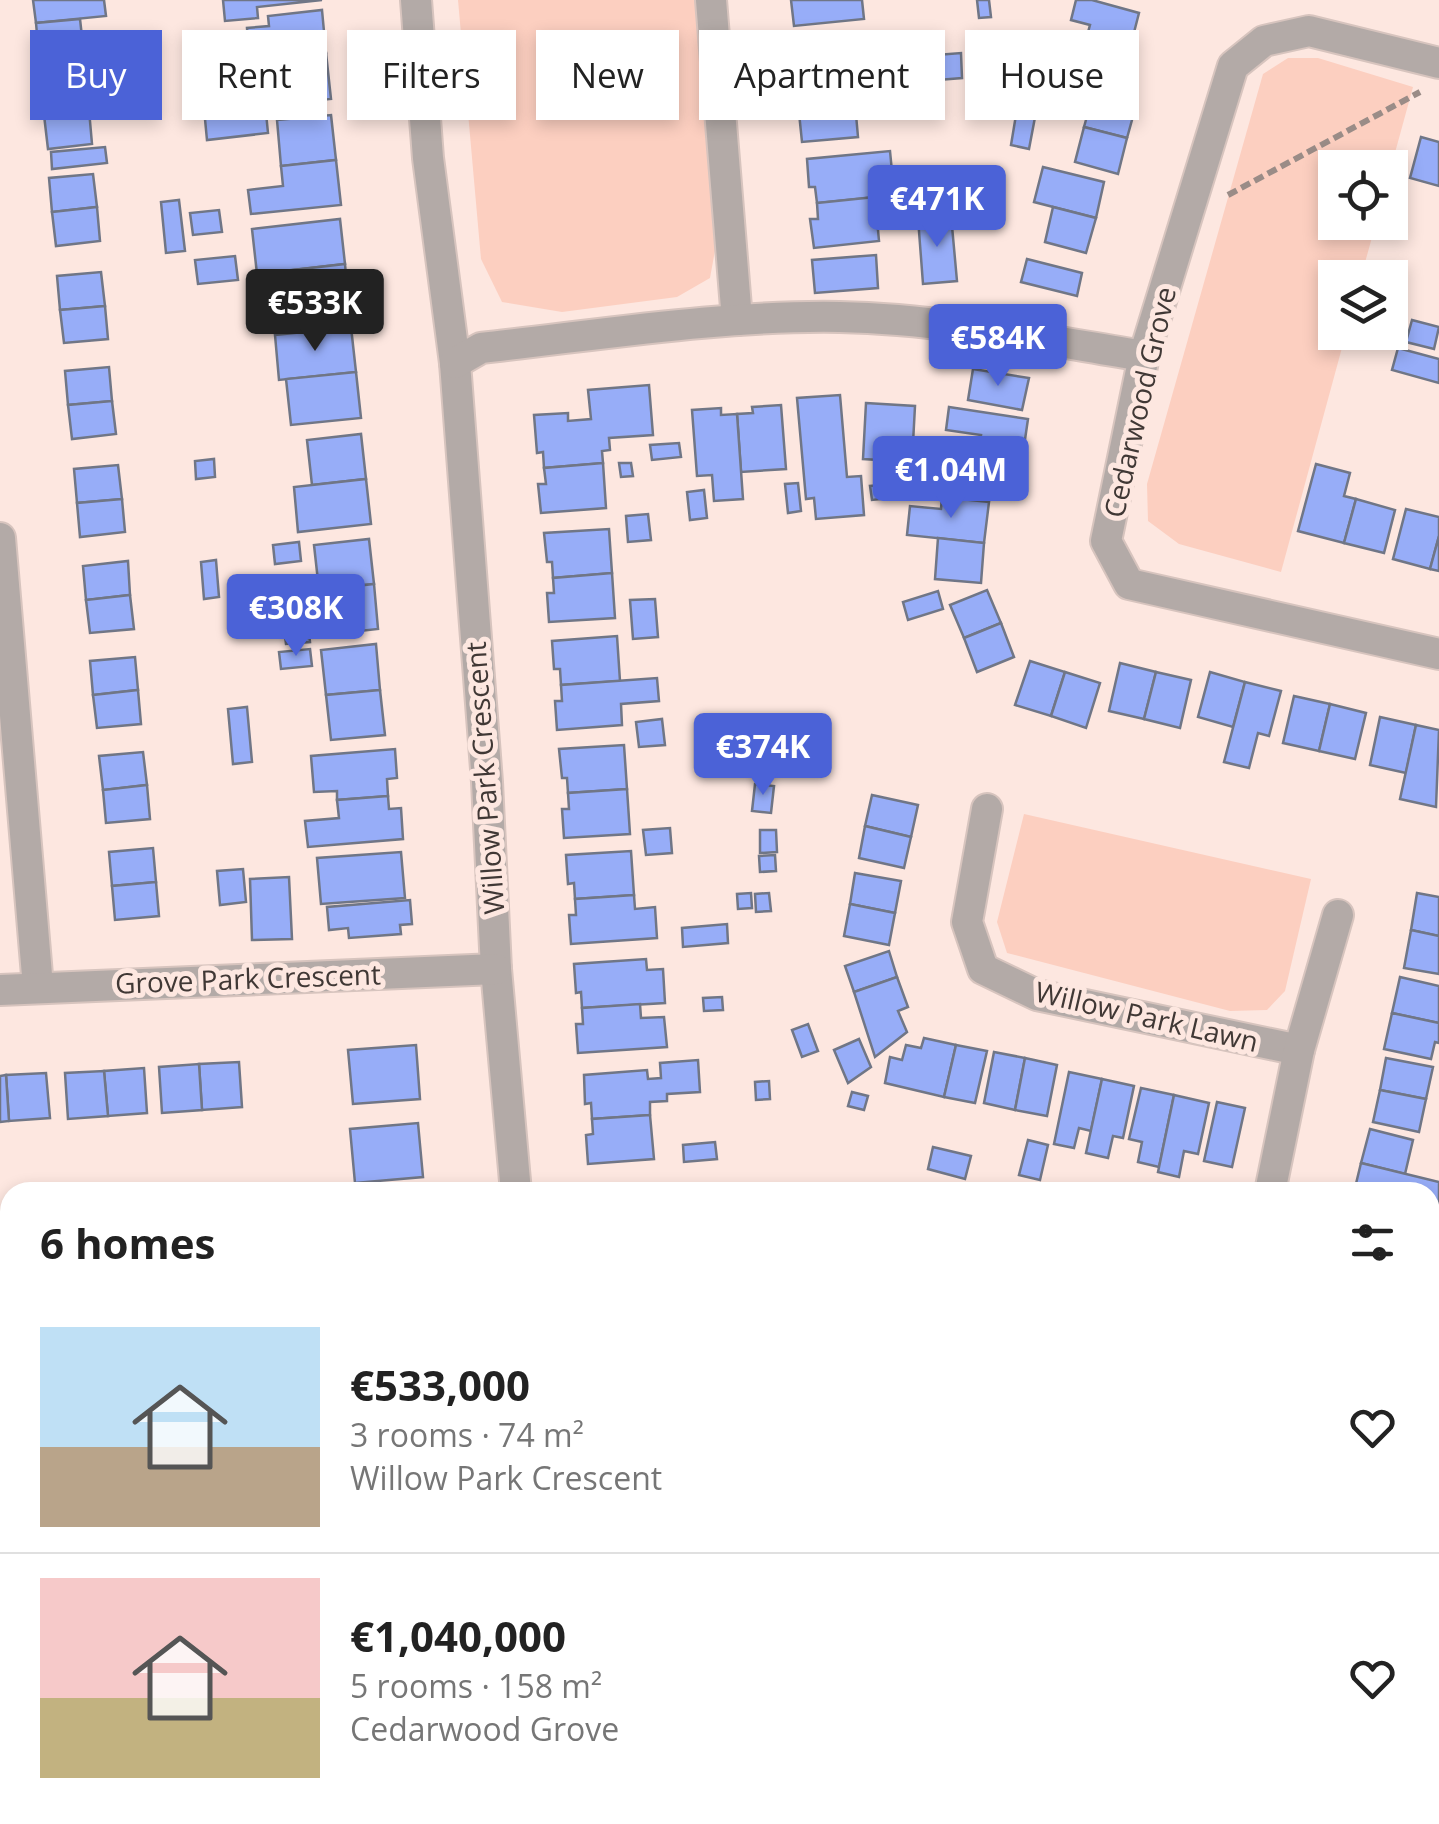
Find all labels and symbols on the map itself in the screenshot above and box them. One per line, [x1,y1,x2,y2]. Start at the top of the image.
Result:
pin: €471K [867,165,1007,250]
pin: €533K [245,269,385,354]
street label: Cedarwood Grove [1094,283,1184,521]
pin: €584K [928,304,1068,389]
pin: €1.04M [870,436,1032,521]
pin: €308K [226,574,366,659]
street label: Willow Park Crescent [456,640,512,916]
pin: €374K [693,713,833,798]
street label: Grove Park Crescent [114,954,382,1002]
street label: Willow Park Lawn [1032,972,1262,1060]

